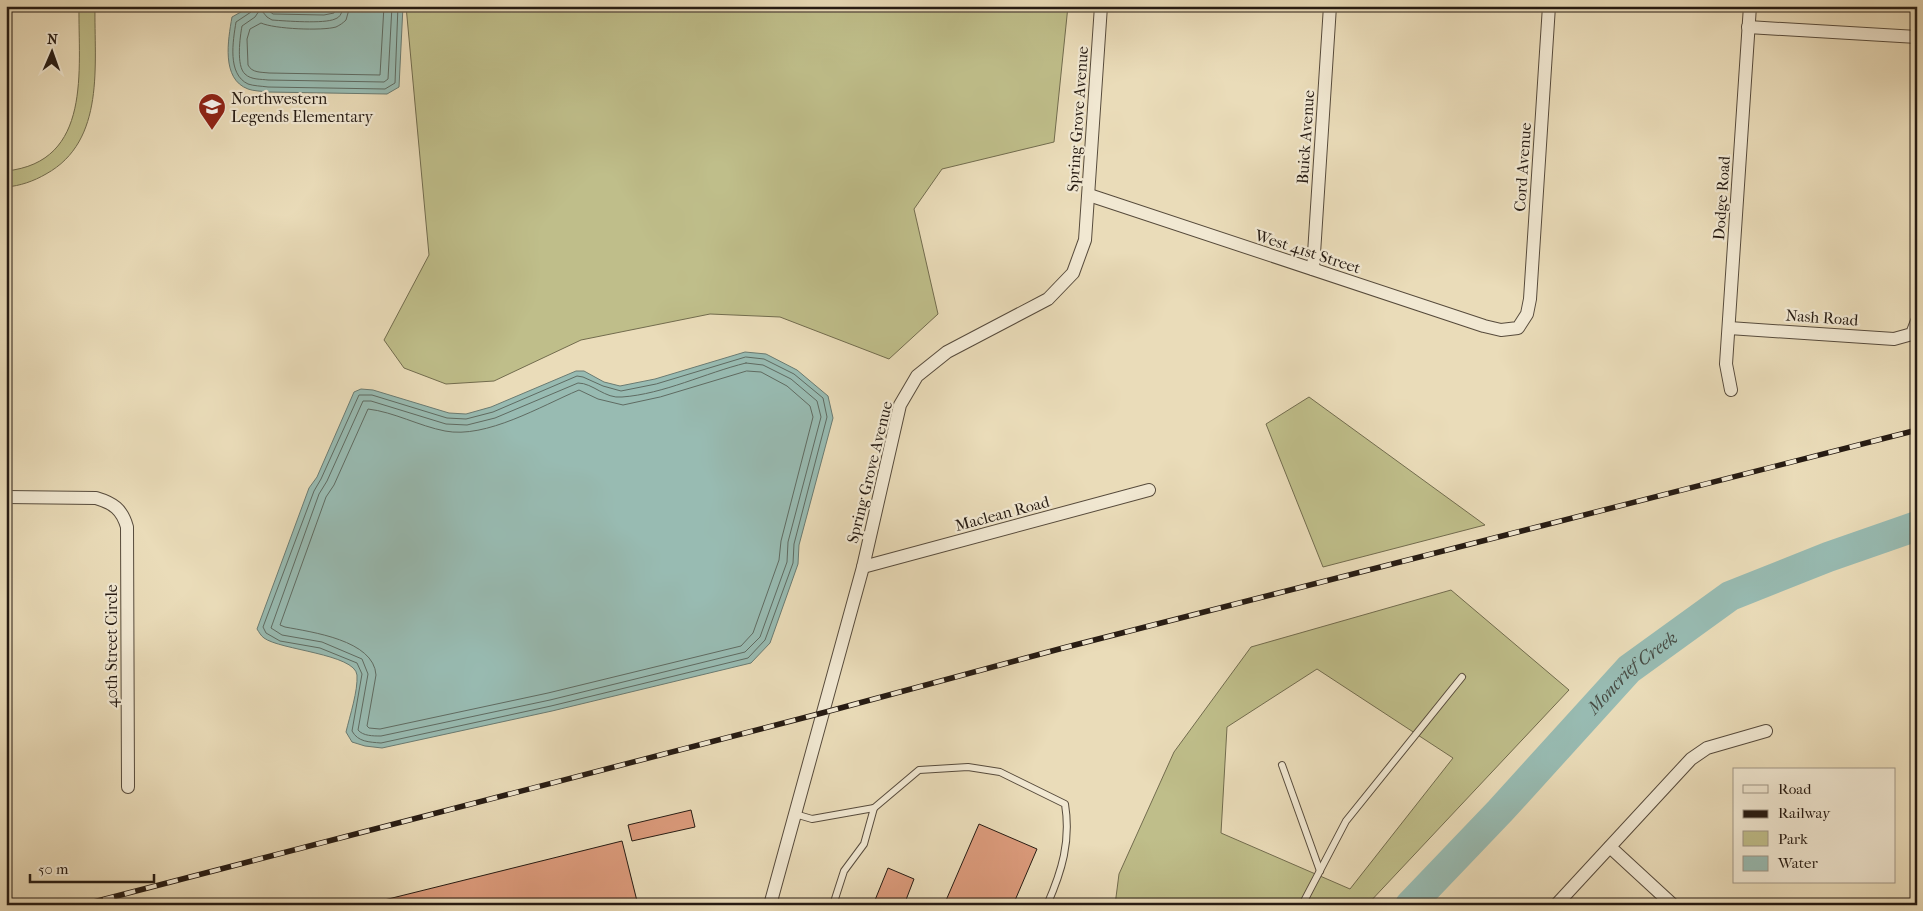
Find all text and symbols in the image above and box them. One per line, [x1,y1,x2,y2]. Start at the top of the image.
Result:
north arrow [28,28,78,78]
text: N [47,31,58,48]
street label: Spring Grove Avenue [1063,45,1092,193]
place label: Northwestern Legends Elementary [231,89,374,126]
street label: Buick Avenue [1293,89,1318,185]
school or university icon: Northwestern Legends Elementary [197,92,227,131]
street label: Cord Avenue [1510,122,1535,212]
street label: Dodge Road [1709,155,1734,241]
street label: West 41st Street [1252,225,1363,278]
street label: Nash Road [1785,305,1859,330]
street label: Spring Grove Avenue [843,399,896,545]
street label: Maclean Road [953,492,1052,535]
street label: 40th Street Circle [102,584,121,708]
water label: Moncrief Creek [1582,627,1682,720]
legend [1733,768,1896,884]
text: Road [1778,780,1812,798]
text: Railway [1778,804,1831,822]
text: Park [1778,830,1808,848]
scale bar [30,851,154,883]
text: Water [1777,854,1818,872]
text: 50 m [38,860,69,878]

